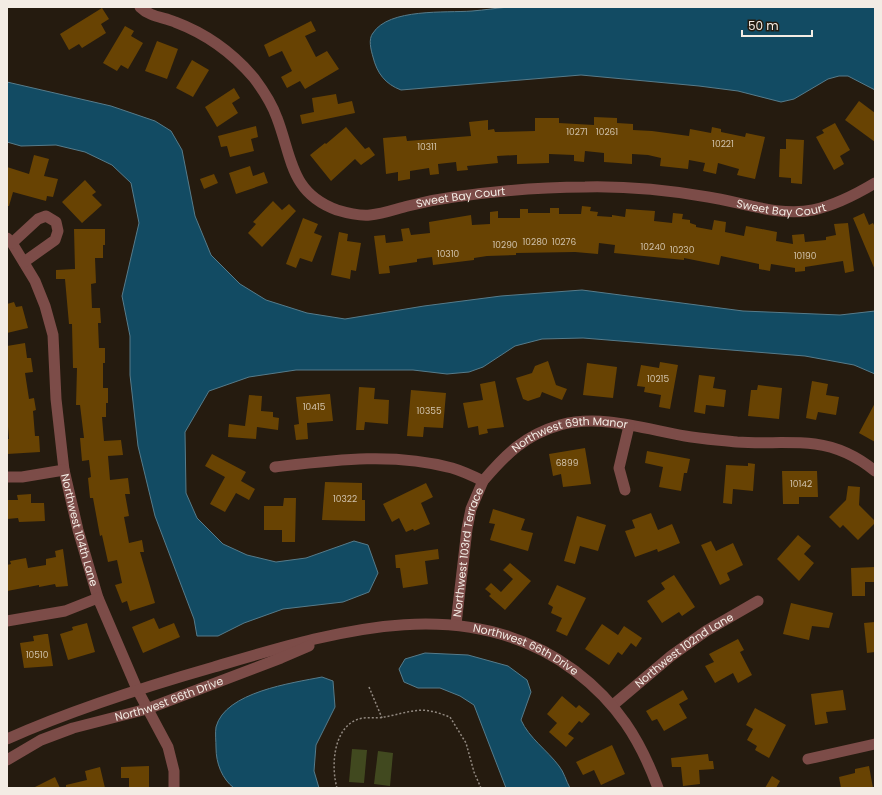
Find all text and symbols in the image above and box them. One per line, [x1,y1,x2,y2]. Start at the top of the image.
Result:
scale bar [742,12,812,38]
text: 50 m [748,17,779,34]
house number: 10271 [566,126,588,138]
house number: 10261 [596,126,618,138]
house number: 10221 [712,138,734,150]
house number: 10311 [417,141,437,153]
street label: Sweet Bay Court [414,183,506,212]
street label: Sweet Bay Court [735,195,828,220]
house number: 10280 [522,236,548,248]
house number: 10276 [552,236,576,248]
house number: 10290 [492,239,518,251]
house number: 10240 [640,241,666,253]
house number: 10230 [670,244,695,256]
house number: 10310 [437,248,460,260]
house number: 10190 [794,250,817,262]
house number: 10215 [647,373,669,385]
house number: 10415 [303,401,326,413]
house number: 10355 [416,405,442,417]
street label: Northwest 69th Manor [508,413,629,456]
house number: 6899 [556,457,579,469]
street label: Northwest 104th Lane [57,472,102,588]
house number: 10142 [790,478,812,490]
street label: Northwest 103rd Terrace [449,485,487,618]
house number: 10322 [333,493,357,505]
street label: Northwest 102nd Lane [631,609,737,691]
street label: Northwest 66th Drive [472,620,582,679]
house number: 10510 [26,649,49,661]
street label: Northwest 66th Drive [113,673,226,725]

